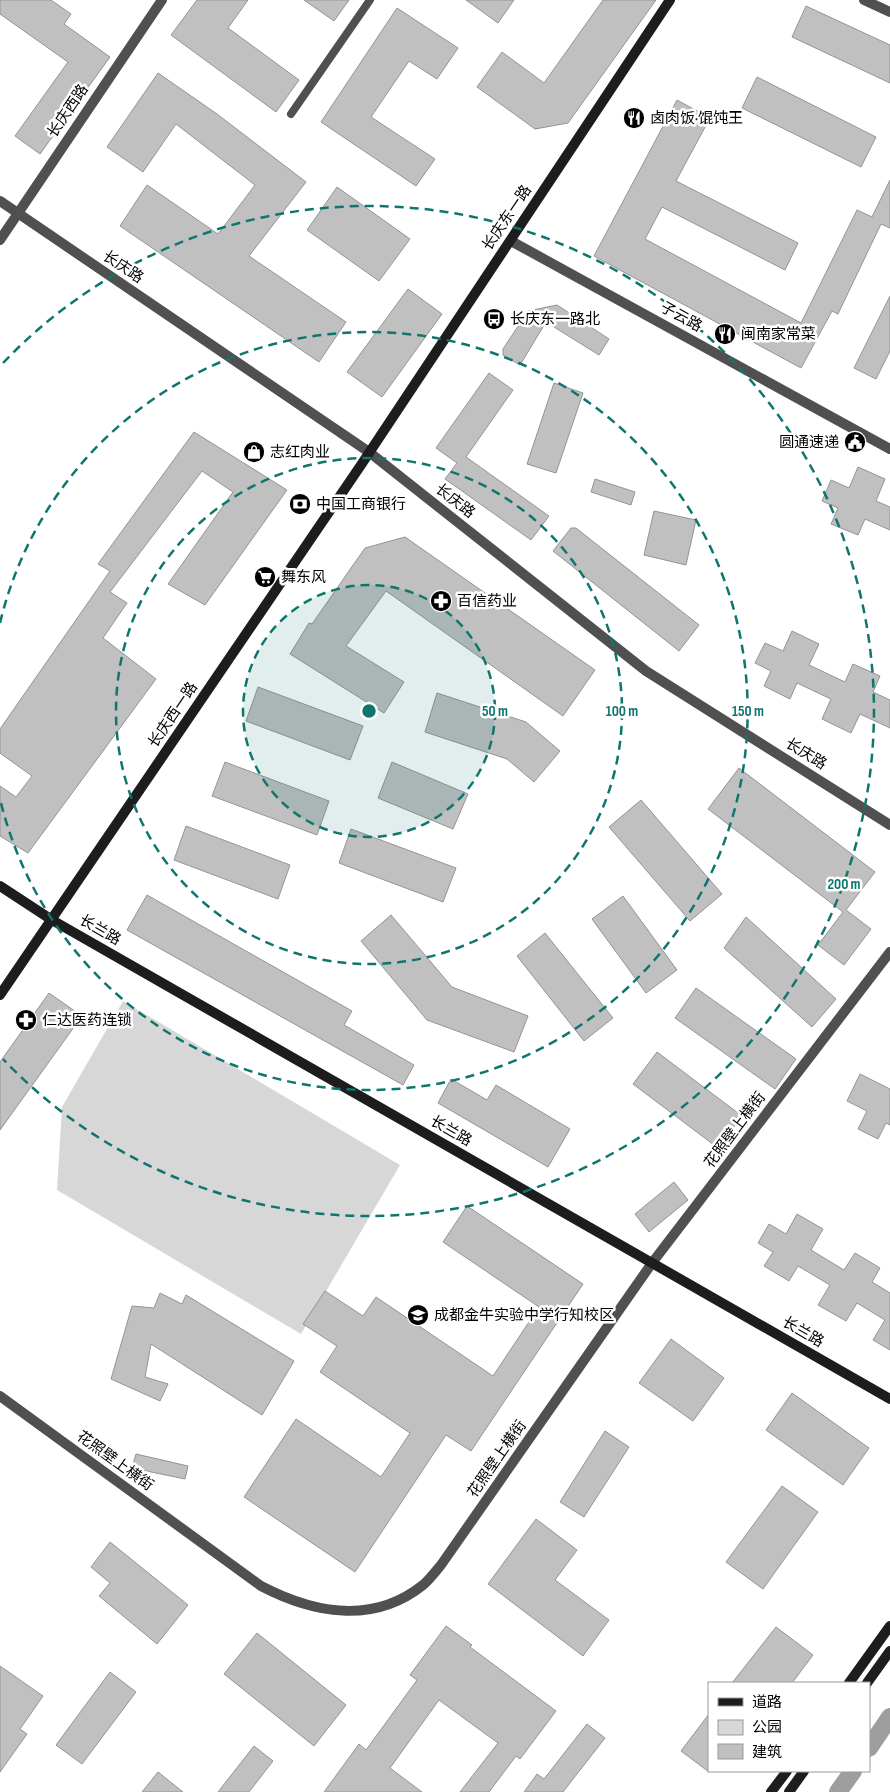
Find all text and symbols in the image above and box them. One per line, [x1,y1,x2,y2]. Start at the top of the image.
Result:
street label: 长庆西路 [43,81,93,141]
restaurant icon: 卤肉饭·馄饨王 [622,106,646,130]
place label: 卤肉饭·馄饨王 [650,109,743,128]
street label: 长庆东一路 [478,182,536,254]
street label: 长庆路 [99,247,147,287]
street label: 子云路 [657,298,705,336]
bus stop icon: 长庆东一路北 [482,307,506,331]
place label: 长庆东一路北 [510,310,600,329]
restaurant icon: 闽南家常菜 [713,322,737,346]
place label: 闽南家常菜 [741,325,816,344]
public building icon: 圆通速递 [843,430,867,454]
place label: 圆通速递 [779,433,839,452]
shop icon: 志红肉业 [242,440,266,464]
place label: 志红肉业 [270,443,330,462]
street label: 长庆路 [431,480,479,522]
bank icon: 中国工商银行 [288,492,312,516]
place label: 中国工商银行 [316,495,406,514]
supermarket icon: 舞东风 [253,565,277,589]
place label: 舞东风 [281,568,326,587]
pharmacy icon: 百信药业 [429,589,453,613]
place label: 百信药业 [457,592,517,611]
street label: 长庆西一路 [144,679,202,751]
centre of rings [360,702,378,720]
text: 50 m [482,702,508,721]
text: 100 m [606,702,638,721]
text: 150 m [732,702,764,721]
street label: 长庆路 [782,734,830,774]
text: 200 m [827,875,861,894]
street label: 长兰路 [76,911,124,949]
pharmacy icon: 仁达医药连锁 [14,1008,38,1032]
place label: 仁达医药连锁 [42,1011,132,1030]
street label: 花照壁上横街 [700,1088,770,1172]
street label: 长兰路 [427,1112,475,1150]
school or university icon: 成都金牛实验中学行知校区 [406,1303,430,1327]
place label: 成都金牛实验中学行知校区 [434,1306,614,1325]
street label: 长兰路 [779,1313,827,1351]
street label: 花照壁上横街 [463,1417,531,1501]
street label: 花照壁上横街 [73,1427,157,1495]
legend [708,1682,870,1772]
text: 道路 [752,1693,782,1712]
text: 公园 [752,1718,782,1737]
text: 建筑 [752,1743,782,1762]

